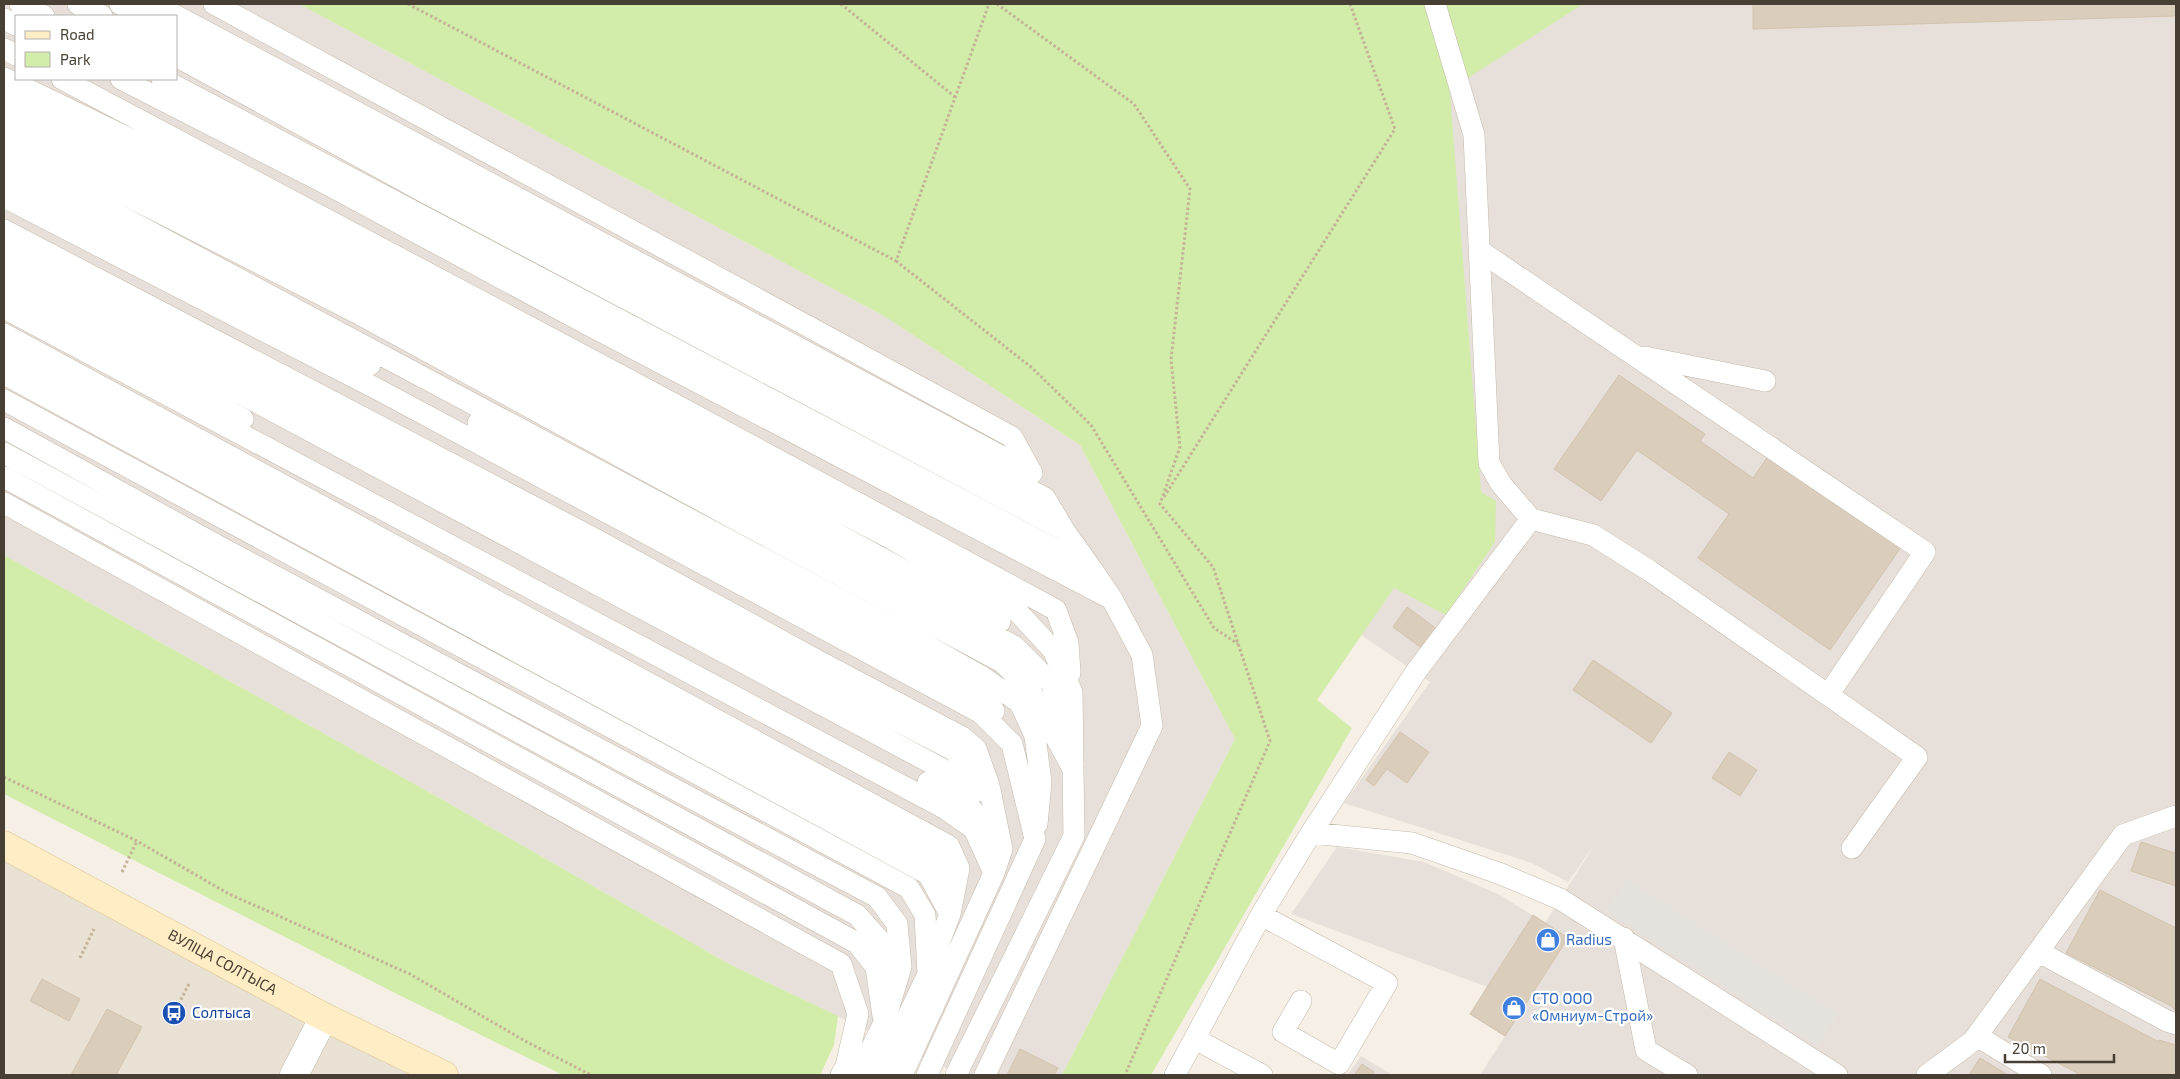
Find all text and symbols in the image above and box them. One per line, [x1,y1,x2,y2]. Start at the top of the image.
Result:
legend [15,15,178,80]
text: Road [60,25,95,43]
text: Park [60,50,91,68]
street label: ВУЛІЦА СОЛТЫСА [165,925,281,998]
shop icon: Radius [1535,927,1561,953]
place label: Radius [1566,930,1612,948]
place label: СТО ООО «Омниум-Строй» [1532,989,1653,1025]
shop icon: СТО ООО «Омниум-Строй» [1501,995,1527,1021]
bus stop icon: Солтыса [161,1000,187,1026]
place label: Солтыса [192,1003,251,1021]
scale bar [2005,1032,2114,1064]
text: 20 m [2012,1039,2046,1057]

